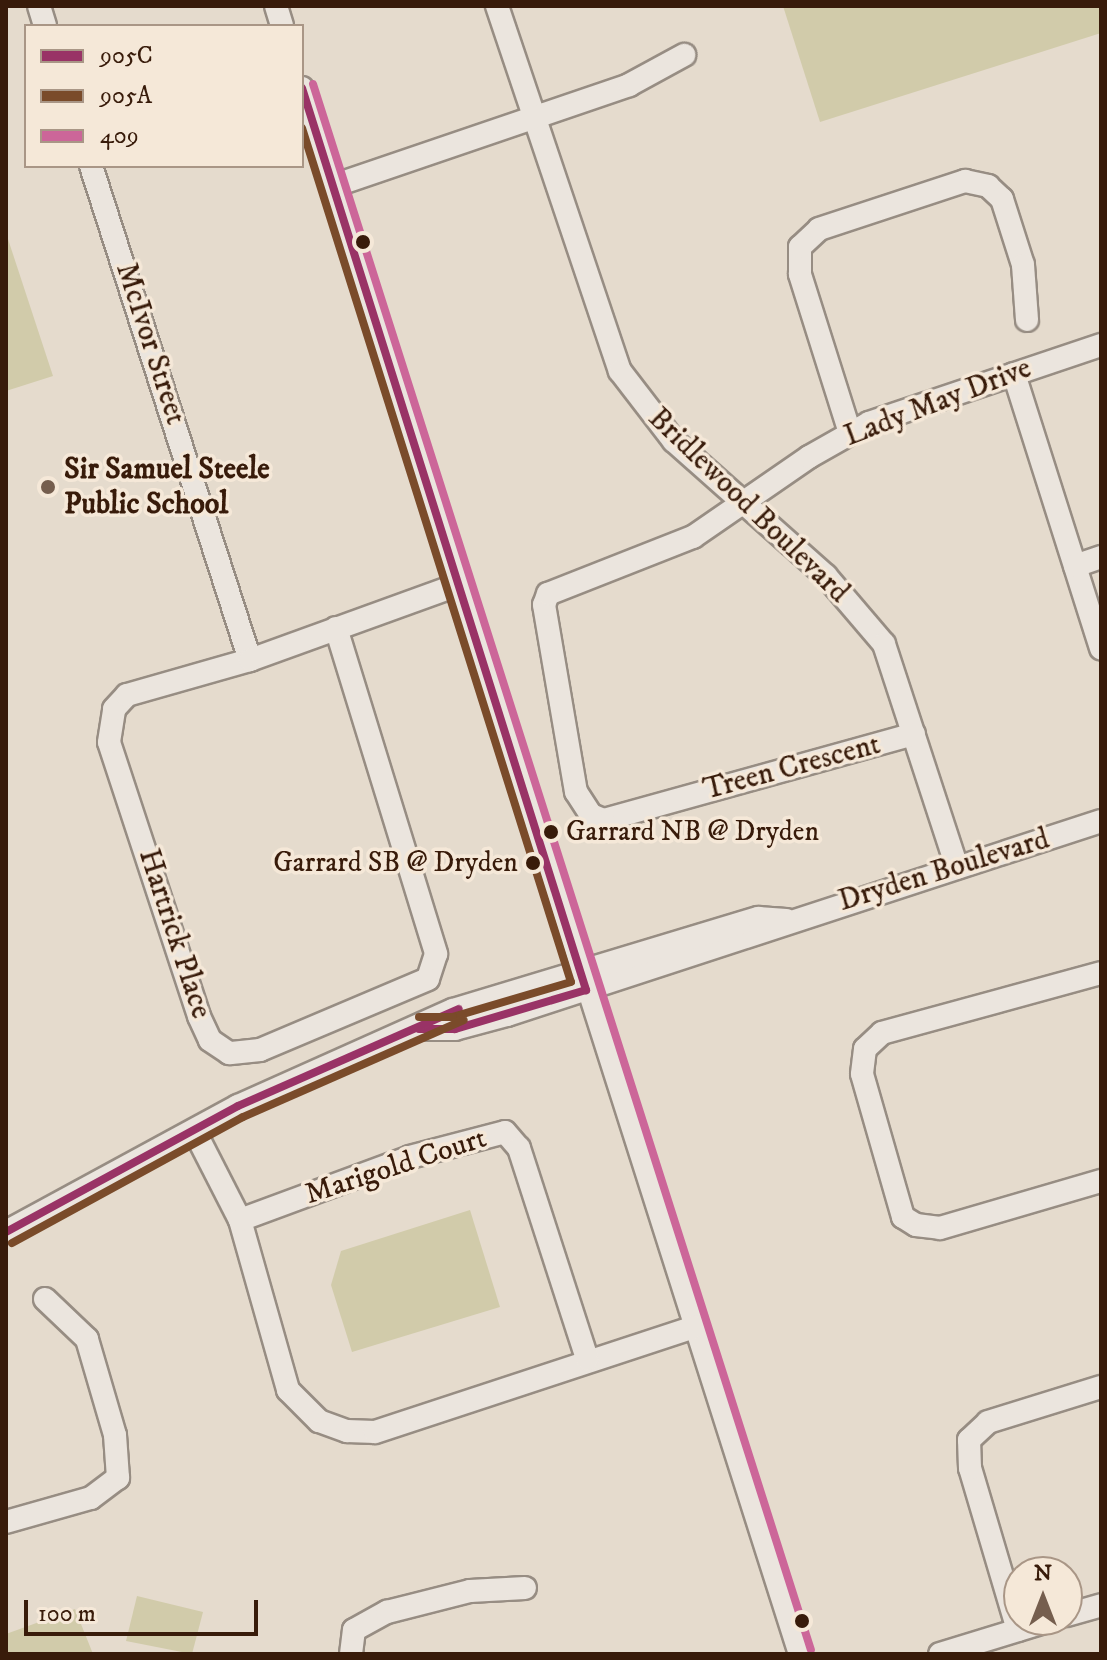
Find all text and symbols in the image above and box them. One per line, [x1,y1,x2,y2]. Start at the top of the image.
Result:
legend [24,24,304,168]
text: 905C [100,41,153,71]
text: 905A [100,81,152,111]
text: 409 [100,121,139,151]
unlabelled marker [355,234,371,250]
street label: McIvor Street [107,259,193,429]
street label: Lady May Drive [839,351,1037,455]
street label: Bridlewood Boulevard [640,401,856,611]
place label: Sir Samuel Steele Public School [64,452,270,522]
marker: Sir Samuel Steele Public School [39,478,57,496]
street label: Treen Crescent [700,727,884,809]
place label: Garrard NB @ Dryden [566,815,819,849]
street label: Dryden Boulevard [834,822,1054,920]
marker: Garrard NB @ Dryden [543,824,559,840]
street label: Hartrick Place [130,845,218,1023]
place label: Garrard SB @ Dryden [273,846,518,880]
marker: Garrard SB @ Dryden [525,855,541,871]
street label: Marigold Court [301,1121,491,1213]
north arrow [1003,1556,1083,1636]
text: N [1034,1560,1052,1587]
scale bar [28,1584,262,1634]
text: 100 m [38,1599,96,1629]
unlabelled marker [794,1613,810,1629]

